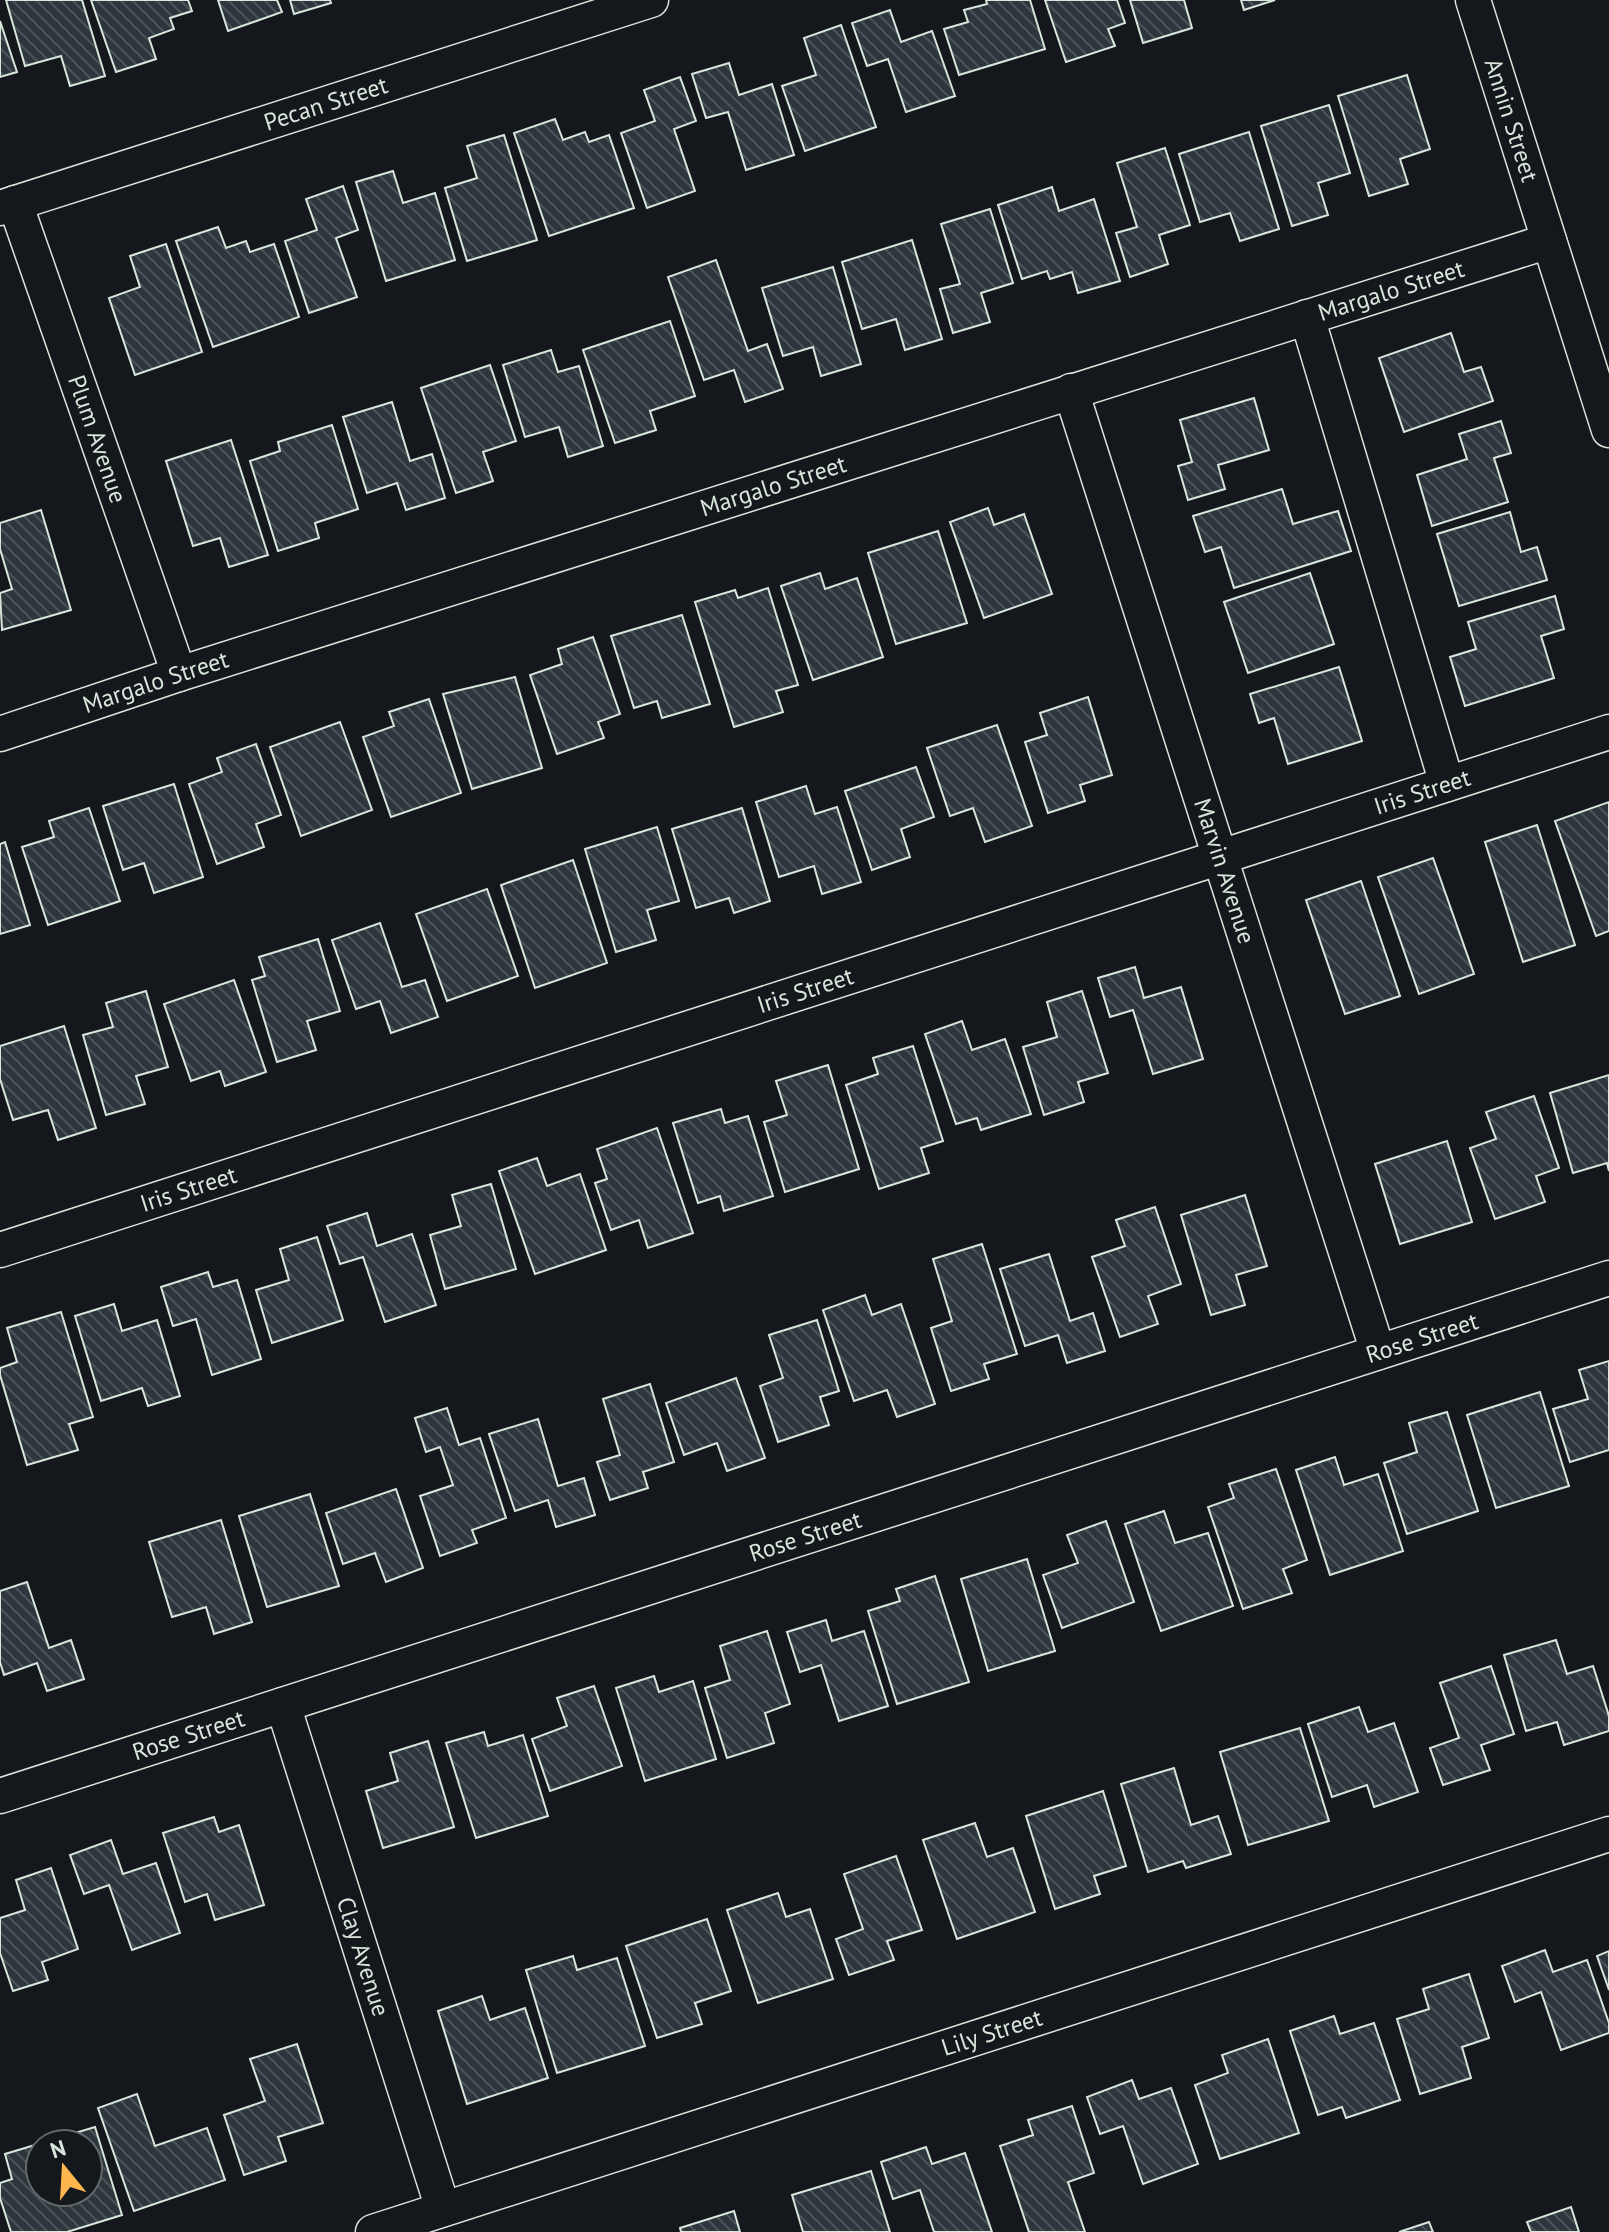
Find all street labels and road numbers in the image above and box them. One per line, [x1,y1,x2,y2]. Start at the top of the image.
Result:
street label: Annin Street [1477,54,1546,186]
street label: Pecan Street [260,69,391,138]
street label: Margalo Street [1314,253,1468,328]
street label: Plum Avenue [61,371,134,507]
street label: Margalo Street [696,448,850,523]
street label: Margalo Street [79,643,232,720]
street label: Iris Street [1370,762,1474,822]
street label: Marvin Avenue [1187,794,1263,948]
street label: Iris Street [753,960,857,1020]
street label: Iris Street [136,1159,240,1219]
street label: Rose Street [1362,1305,1482,1370]
street label: Rose Street [745,1504,865,1569]
street label: Rose Street [128,1702,248,1767]
street label: Clay Avenue [330,1893,397,2020]
street label: Lily Street [937,2002,1046,2063]

